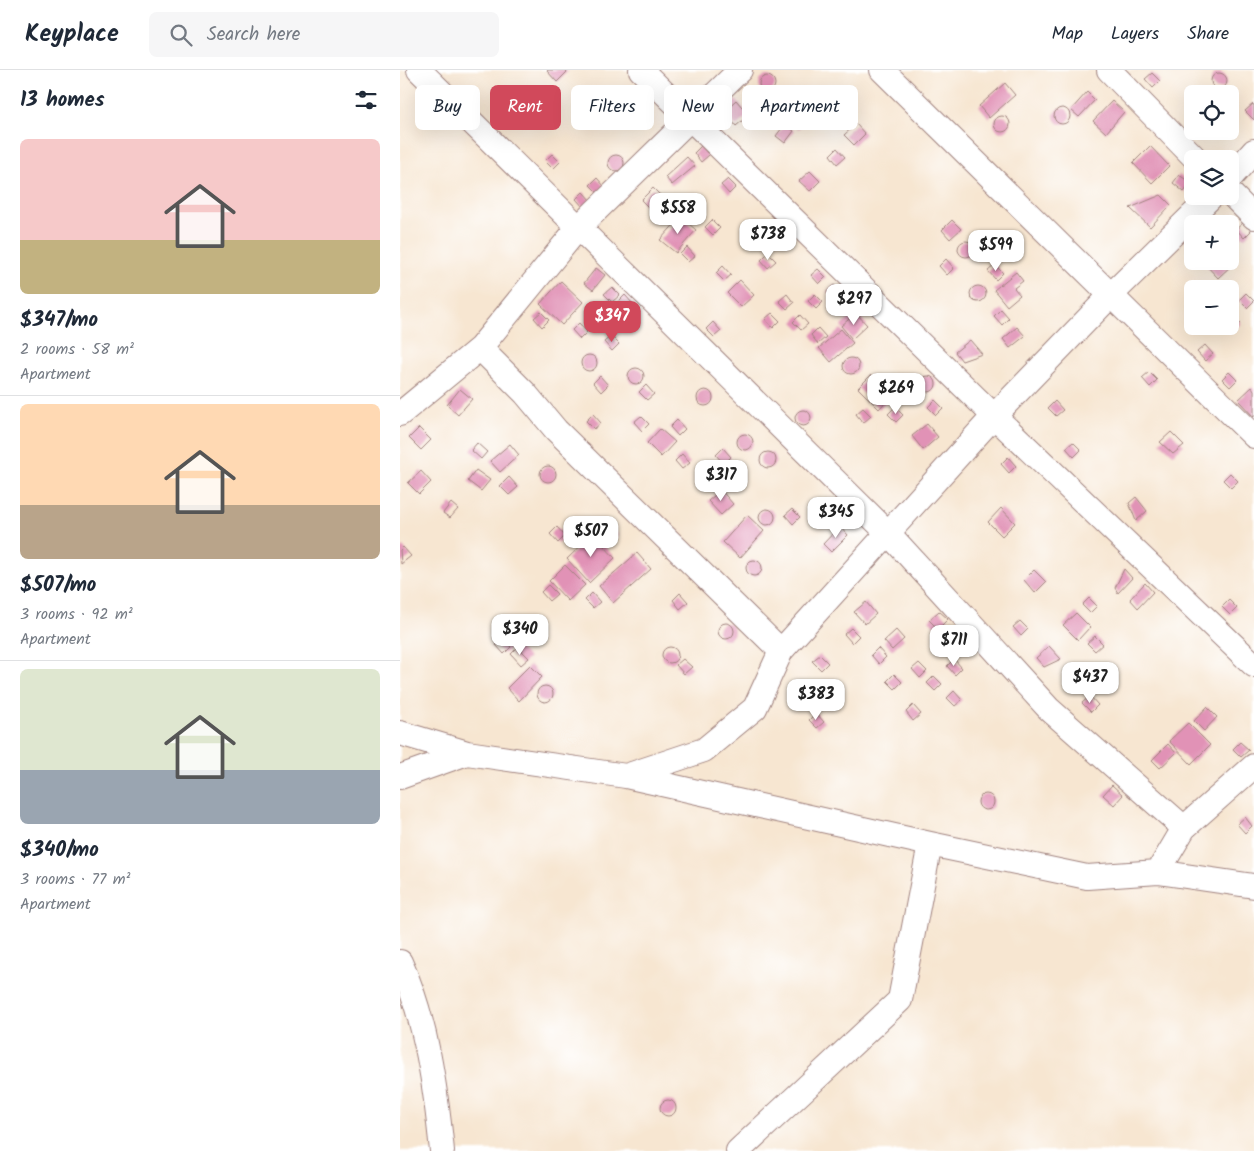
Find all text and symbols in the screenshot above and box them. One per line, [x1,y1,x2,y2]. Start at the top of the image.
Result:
search box [149,12,499,57]
text: Keyplace [25,15,119,54]
text: Search here [207,20,300,50]
text: Map [1052,20,1083,49]
text: Layers [1111,20,1159,49]
text: Share [1187,20,1229,49]
icon: search [167,21,195,49]
text: 13 homes [20,84,105,117]
chip: Buy [415,85,480,130]
chip: Rent [490,85,561,130]
chip: Filters [571,85,654,130]
chip: New [664,85,732,130]
chip: Apartment [742,85,858,130]
map controls [1184,85,1239,335]
button: locate [1184,85,1239,140]
icon: filters [352,86,380,114]
button: layers [1184,150,1239,205]
icon: home [155,171,245,261]
pin: $558 [648,192,708,235]
text: $558 [660,196,696,221]
button: + [1184,215,1239,270]
pin: $738 [738,218,798,261]
text: $738 [750,222,786,247]
pin: $599 [966,230,1026,272]
text: $599 [979,233,1013,258]
button: − [1184,280,1239,335]
pin: $297 [824,284,884,326]
text: $297 [837,287,871,312]
pin: $347 [582,300,642,343]
text: $347/mo [20,304,98,337]
text: $347 [595,304,629,329]
text: 2 rooms · 58 m² [20,337,134,362]
text: Apartment [20,362,91,387]
pin: $269 [866,372,926,415]
text: $269 [878,376,914,401]
icon: home [155,437,245,527]
pin: $317 [691,460,751,502]
text: $317 [706,463,736,488]
pin: $345 [806,496,866,539]
text: $345 [818,500,854,525]
pin: $507 [561,516,621,558]
text: $507 [574,519,608,544]
text: $507/mo [20,569,96,602]
text: 3 rooms · 92 m² [20,602,133,627]
pin: $340 [490,614,550,656]
text: $340 [502,617,538,642]
pin: $711 [924,624,984,667]
text: Apartment [20,627,91,652]
text: $711 [941,628,967,653]
pin: $437 [1060,662,1120,704]
text: $437 [1073,665,1107,690]
pin: $383 [786,678,846,721]
text: $383 [798,682,834,707]
icon: home [155,702,245,792]
text: $340/mo [20,834,99,867]
text: 3 rooms · 77 m² [20,867,130,892]
text: Apartment [20,892,91,917]

